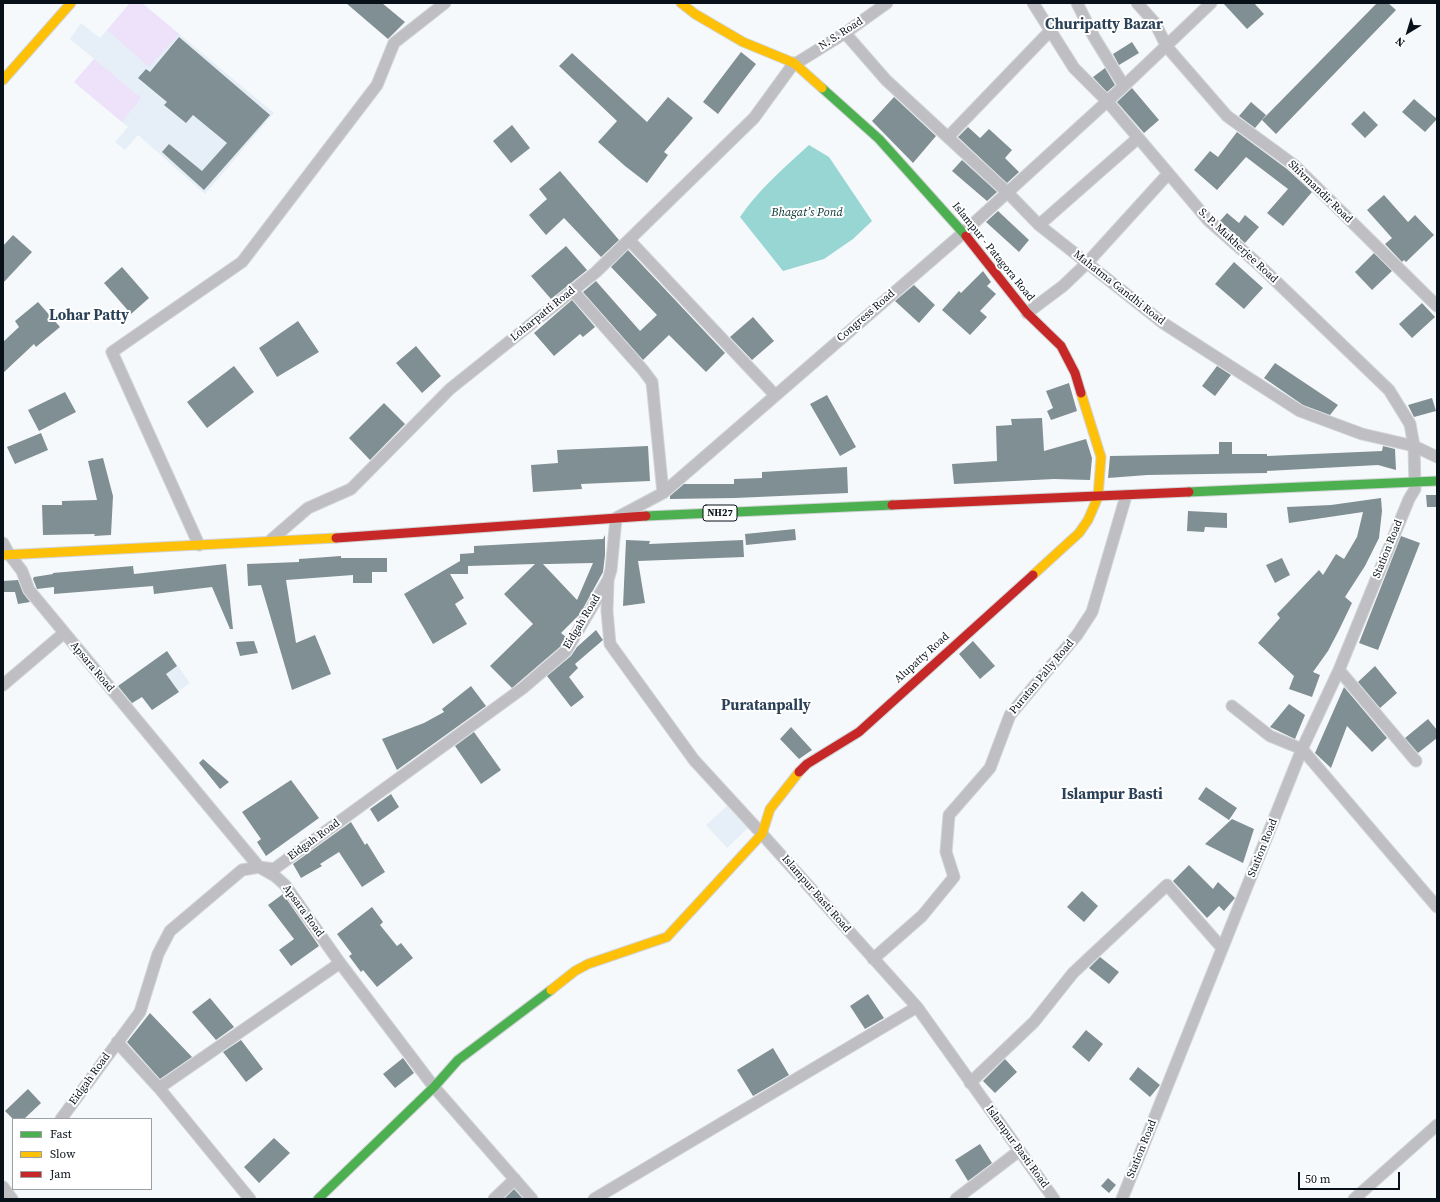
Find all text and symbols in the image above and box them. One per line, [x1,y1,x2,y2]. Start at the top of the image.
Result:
north arrow [1388,12,1428,52]
street label: N. S. Road [817,15,865,53]
district label: Churipatty Bazar [1045,16,1163,34]
text: N [1393,33,1408,50]
street label: Shivmandir Road [1285,158,1355,226]
street label: Islampur - Patagora Road [949,200,1037,304]
water label: Bhagat’s Pond [771,206,843,220]
street label: S. P. Mukherjee Road [1196,206,1280,286]
street label: Mahatma Gandhi Road [1071,248,1167,328]
street label: Loharpatti Road [508,284,578,344]
street label: Congress Road [834,287,898,345]
district label: Lohar Patty [49,307,129,325]
road number: NH27 [703,505,737,521]
street label: Station Road [1370,518,1406,580]
street label: Eidgah Road [561,592,603,652]
street label: Alupatty Road [892,630,952,686]
street label: Puratan Pally Road [1007,637,1077,717]
street label: Apsara Road [67,639,117,695]
district label: Puratanpally [721,697,811,715]
district label: Islampur Basti [1061,786,1163,804]
street label: Eidgah Road [285,817,343,863]
street label: Station Road [1245,817,1281,879]
street label: Islampur Basti Road [779,852,853,936]
street label: Apsara Road [280,882,326,940]
street label: Eidgah Road [67,1050,113,1108]
street label: Islampur Basti Road [983,1103,1051,1191]
legend [12,1118,152,1190]
street label: Station Road [1124,1118,1160,1180]
text: Fast [50,1126,72,1142]
text: Slow [50,1146,75,1162]
scale bar [1300,1164,1402,1190]
text: Jam [50,1166,71,1182]
text: 50 m [1305,1171,1331,1187]

